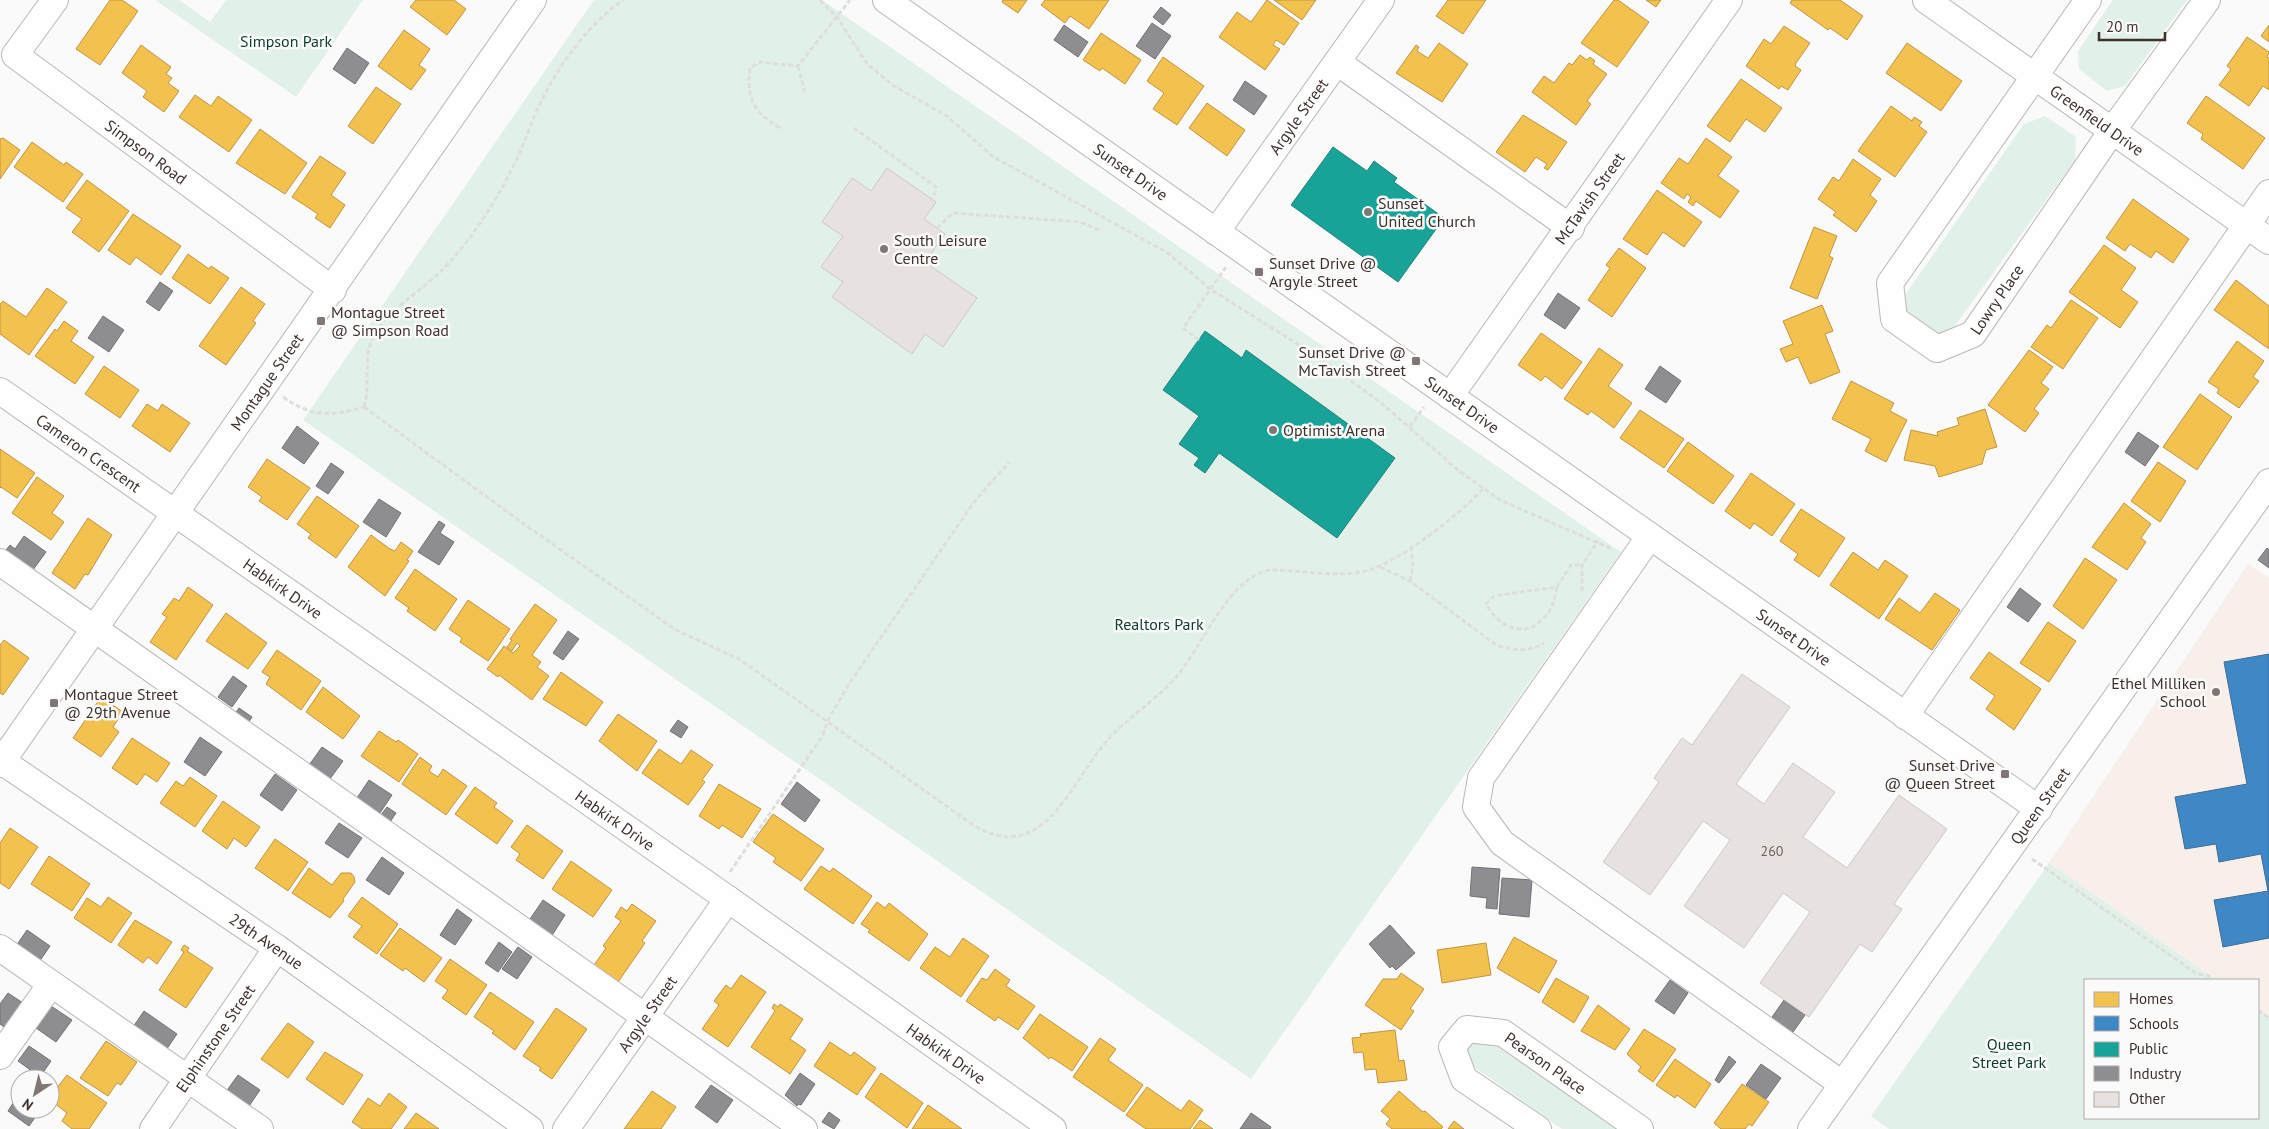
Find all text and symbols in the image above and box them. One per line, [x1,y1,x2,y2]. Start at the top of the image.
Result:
scale bar [2099,10,2165,42]
text: 20 m [2106,17,2139,36]
park label: Simpson Park [240,31,332,51]
street label: Argyle Street [1264,74,1333,158]
street label: Greenfield Drive [2046,80,2148,160]
street label: Simpson Road [101,115,191,189]
street label: Sunset Drive [1090,139,1172,205]
street label: McTavish Street [1550,148,1629,248]
place label: Sunset United Church [1378,193,1476,231]
marker: Sunset United Church [1362,206,1374,218]
place label: South Leisure Centre [894,230,987,268]
marker: South Leisure Centre [878,243,890,255]
place label: Sunset Drive @ Argyle Street [1269,253,1377,291]
street label: Lowry Place [1966,260,2028,338]
marker: Sunset Drive @ Argyle Street [1253,266,1265,278]
place label: Montague Street @ Simpson Road [331,302,449,340]
marker: Montague Street @ Simpson Road [315,315,327,327]
street label: Montague Street [226,329,308,434]
place label: Sunset Drive @ McTavish Street [1298,342,1407,380]
marker: Sunset Drive @ McTavish Street [1410,355,1422,367]
street label: Sunset Drive [1421,371,1503,437]
street label: Cameron Crescent [32,409,145,497]
place label: Optimist Arena [1283,420,1385,440]
marker: Optimist Arena [1267,424,1279,436]
street label: Habkirk Drive [239,554,326,623]
street label: Sunset Drive [1753,604,1835,670]
park label: Realtors Park [1114,614,1204,634]
place label: Ethel Milliken School [2111,673,2206,711]
place label: Montague Street @ 29th Avenue [64,684,178,722]
marker: Ethel Milliken School [2210,686,2222,698]
marker: Montague Street @ 29th Avenue [48,697,60,709]
place label: Sunset Drive @ Queen Street [1884,755,1996,793]
street label: Queen Street [2006,763,2074,848]
marker: Sunset Drive @ Queen Street [1999,768,2011,780]
street label: Habkirk Drive [572,786,659,855]
house number: 260 [1761,842,1784,860]
street label: 29th Avenue [225,909,307,974]
street label: Argyle Street [613,971,681,1056]
legend [2084,979,2259,1119]
street label: Elphinstone Street [171,980,259,1096]
text: Homes [2129,989,2173,1008]
text: Schools [2129,1014,2179,1033]
street label: Habkirk Drive [903,1019,990,1088]
street label: Pearson Place [1501,1027,1590,1098]
park label: Queen Street Park [1972,1034,2047,1072]
text: Public [2129,1039,2168,1058]
text: Industry [2129,1064,2181,1083]
north arrow [10,1069,60,1119]
text: Other [2129,1089,2165,1108]
text: N [19,1095,36,1115]

